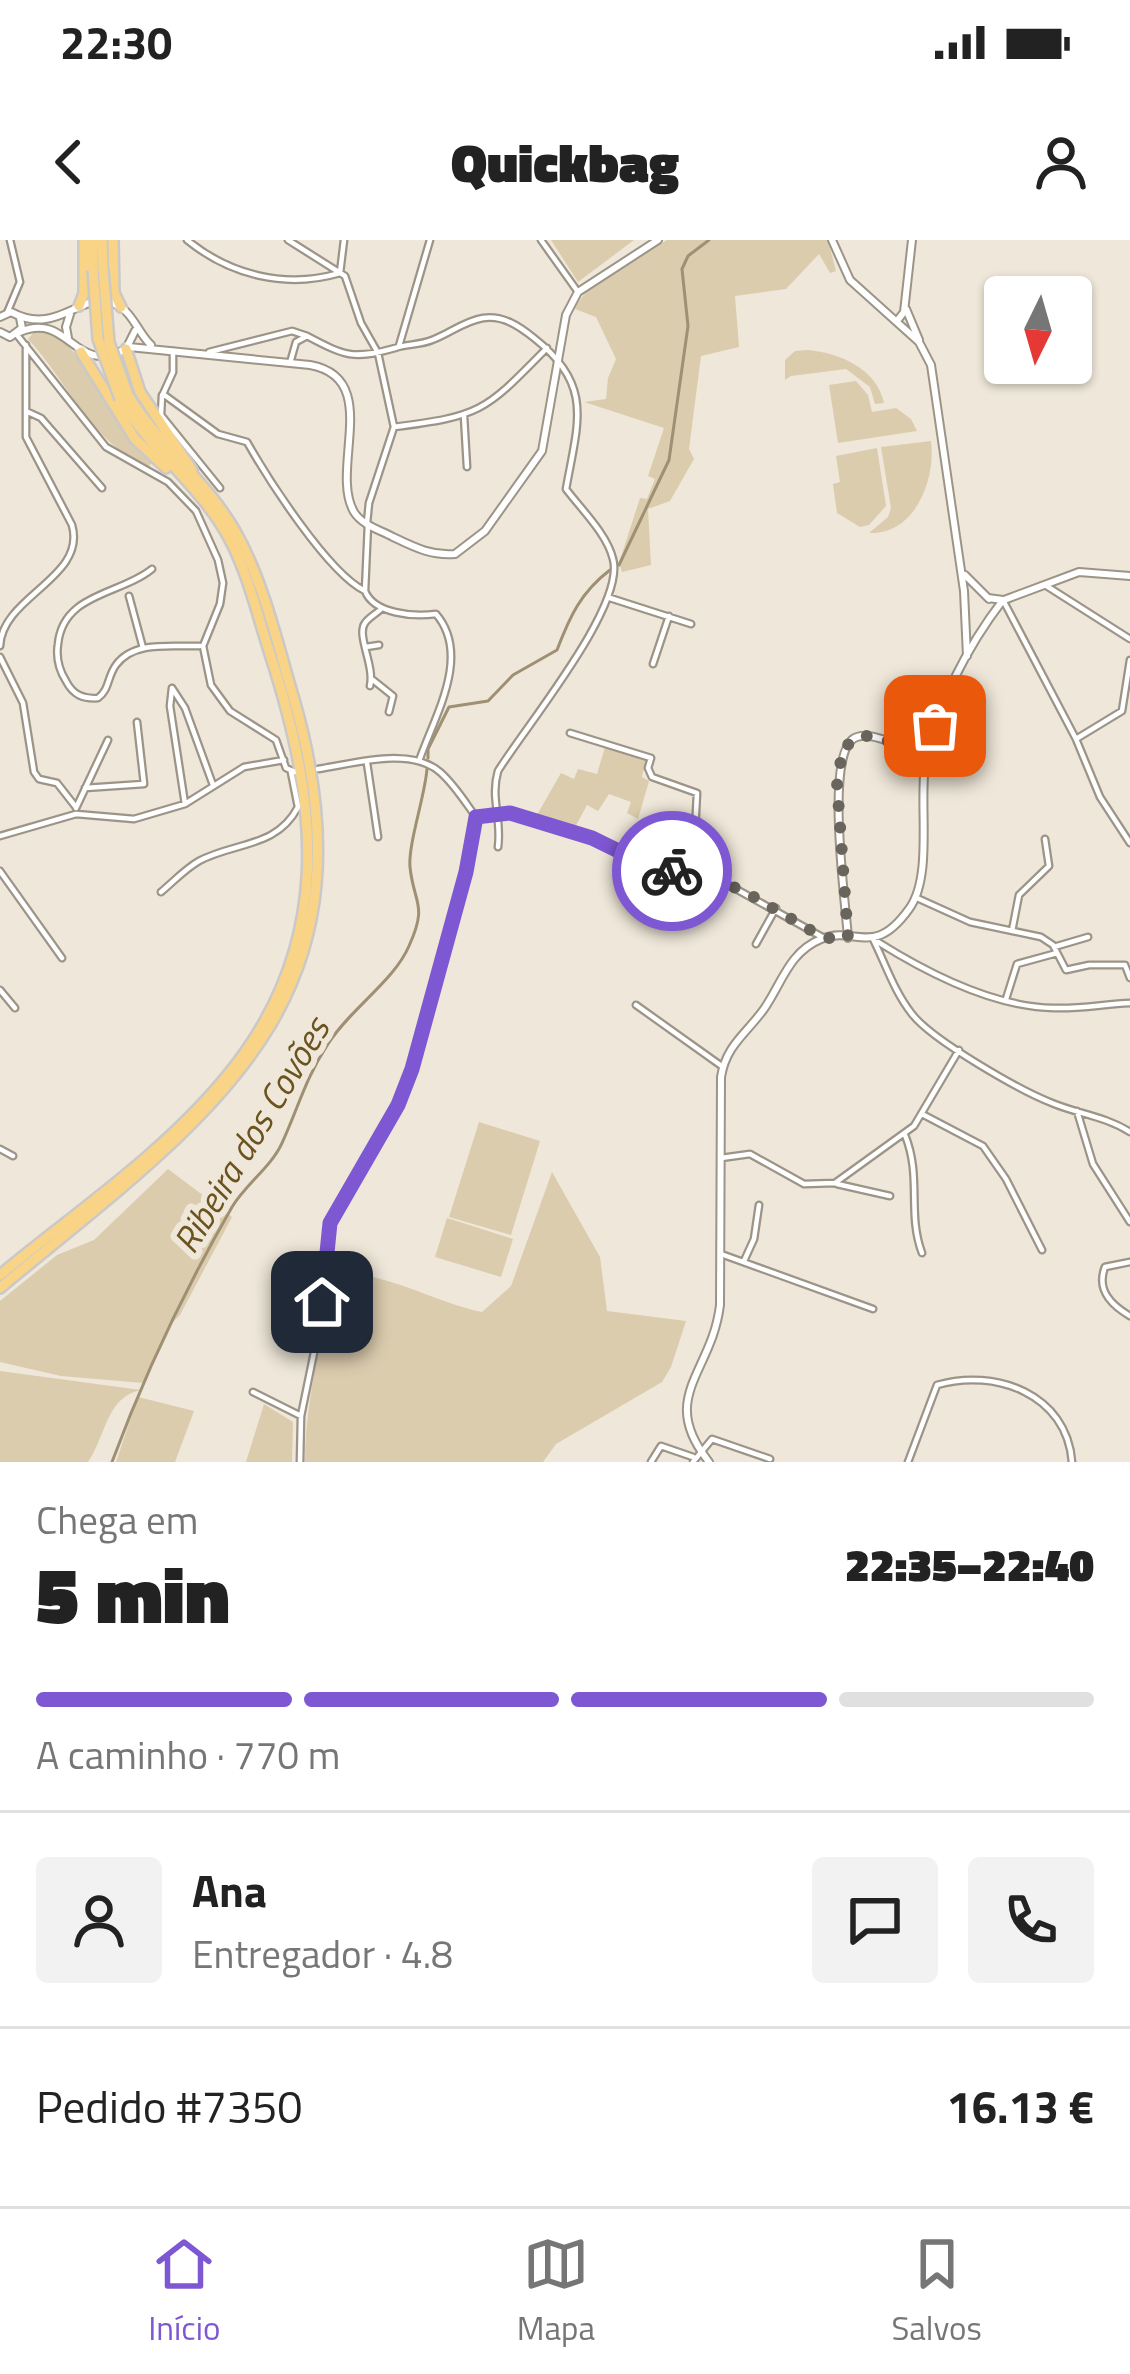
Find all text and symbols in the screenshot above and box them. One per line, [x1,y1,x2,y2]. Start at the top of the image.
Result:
text: 22:30 [60,8,172,76]
text: Quickbag [451,121,679,203]
icon: back [36,129,102,195]
icon: person [1028,129,1094,195]
north arrow [984,276,1092,384]
map controls [984,276,1092,384]
pin [884,675,986,777]
icon: bag [902,693,968,759]
courier [612,811,732,931]
icon: bike [639,838,705,904]
water label: Ribeira dos Covões [158,1004,344,1263]
pin [271,1251,373,1353]
icon: home [289,1269,355,1335]
text: Chega em [36,1490,198,1549]
text: 22:35–22:40 [845,1530,1094,1598]
text: 5 min [36,1535,230,1653]
text: A caminho · 770 m [36,1725,340,1784]
text: Ana [192,1856,267,1924]
button: person [36,1857,162,1983]
button: chat [812,1857,938,1983]
button: phone [968,1857,1094,1983]
text: Entregador · 4.8 [192,1924,453,1983]
text: Pedido #7350 [36,2072,302,2140]
text: 16.13 € [947,2072,1094,2140]
tab: Início [148,2231,220,2353]
tab: Mapa [517,2231,595,2353]
tab: Salvos [891,2231,982,2353]

